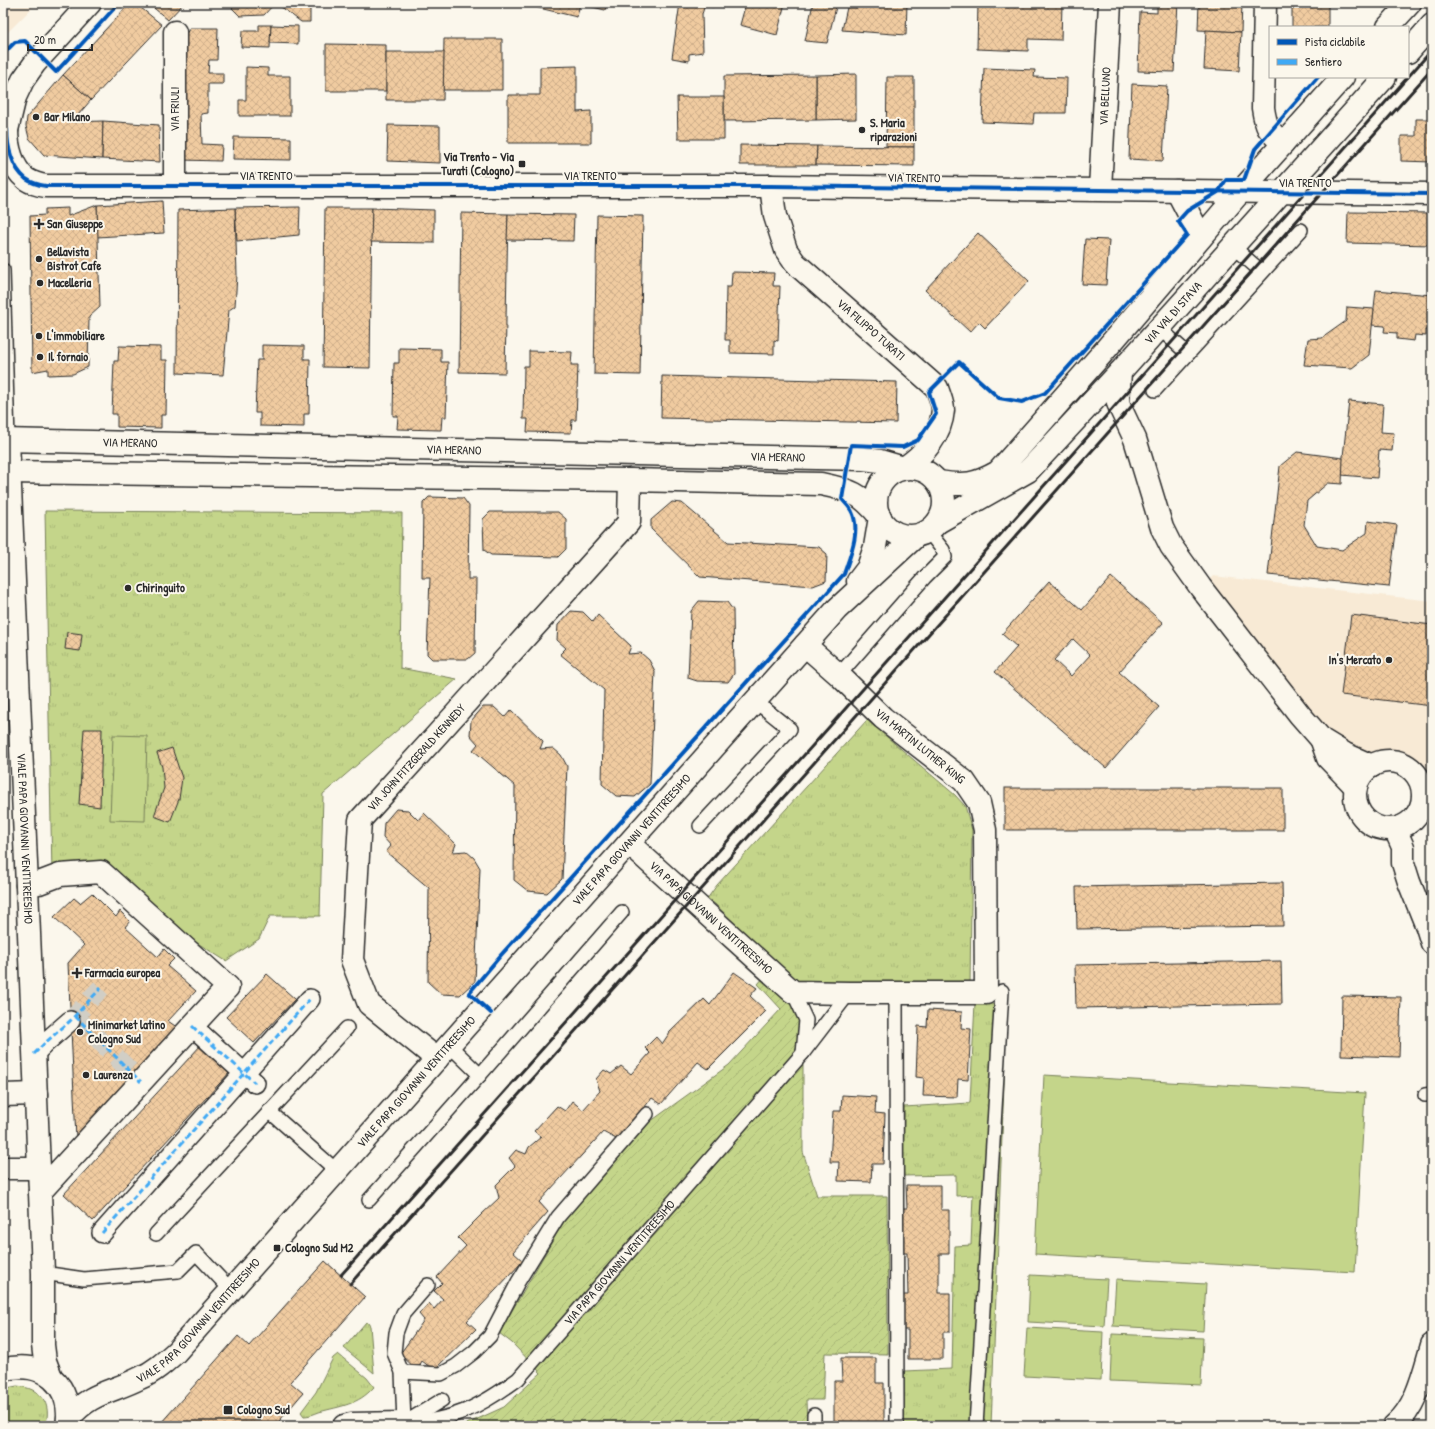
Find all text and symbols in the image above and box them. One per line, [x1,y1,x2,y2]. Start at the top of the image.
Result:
scale bar [28,26,92,52]
legend [1269,26,1409,78]
text: 20 m [34,31,56,48]
text: Pista ciclabile [1305,33,1365,50]
text: Sentiero [1305,53,1342,70]
street label: VIA BELLUNO [1094,66,1115,126]
street label: VIA FRIULI [166,87,183,131]
place label: Bar Milano [44,108,90,125]
marker: Bar Milano [31,112,41,122]
place label: S. Maria riparazioni [870,114,918,146]
marker: S. Maria riparazioni [857,125,867,135]
place label: Via Trento - Via Turati (Cologno) [440,148,514,180]
marker: Via Trento - Via Turati (Cologno) [517,159,527,169]
street label: VIA TRENTO [239,167,293,184]
street label: VIA TRENTO [563,167,617,184]
street label: VIA TRENTO [887,169,941,186]
street label: VIA TRENTO [1278,174,1332,191]
place label: San Giuseppe [47,215,103,233]
marker: San Giuseppe [34,219,44,229]
place label: Bellavista Bistrot Cafe [47,243,101,274]
marker: Bellavista Bistrot Cafe [34,254,44,264]
place label: Macelleria [48,274,92,291]
street label: VIA VAL DI STAVA [1140,277,1205,348]
marker: Macelleria [35,278,45,288]
street label: VIA FILIPPO TURATI [833,295,909,364]
place label: L'immobiliare [47,327,105,344]
marker: L'immobiliare [34,331,44,341]
place label: Il fornaio [48,348,88,365]
marker: Il fornaio [35,352,45,362]
street label: VIA MERANO [102,433,158,451]
street label: VIA MERANO [426,440,482,459]
street label: VIA MERANO [750,447,806,466]
place label: Chiringuito [136,579,185,597]
marker: Chiringuito [123,583,133,593]
place label: In's Mercato [1329,651,1381,668]
marker: In's Mercato [1384,655,1394,665]
street label: VIA JOHN FITZGERALD KENNEDY [363,699,469,815]
street label: VIA MARTIN LUTHER KING [872,704,969,787]
street label: VIALE PAPA GIOVANNI VENTITREESIMO [13,753,38,925]
street label: VIALE PAPA GIOVANNI VENTITREESIMO [568,770,695,909]
street label: VIA PAPA GIOVANNI VENTITREESIMO [646,857,777,978]
place label: Farmacia europea [84,964,160,982]
marker: Farmacia europea [72,968,82,978]
street label: VIALE PAPA GIOVANNI VENTITREESIMO [353,1012,479,1151]
place label: Minimarket latino Cologno Sud [88,1016,165,1048]
marker: Minimarket latino Cologno Sud [75,1027,85,1037]
place label: Laurenza [94,1066,133,1083]
marker: Laurenza [81,1070,91,1080]
street label: VIA PAPA GIOVANNI VENTITREESIMO [560,1196,679,1329]
place label: Cologno Sud M2 [285,1239,354,1257]
marker: Cologno Sud M2 [272,1243,282,1253]
street label: VIALE PAPA GIOVANNI VENTITREESIMO [133,1254,264,1387]
place label: Cologno Sud [237,1401,290,1419]
marker: Cologno Sud [222,1404,234,1416]

